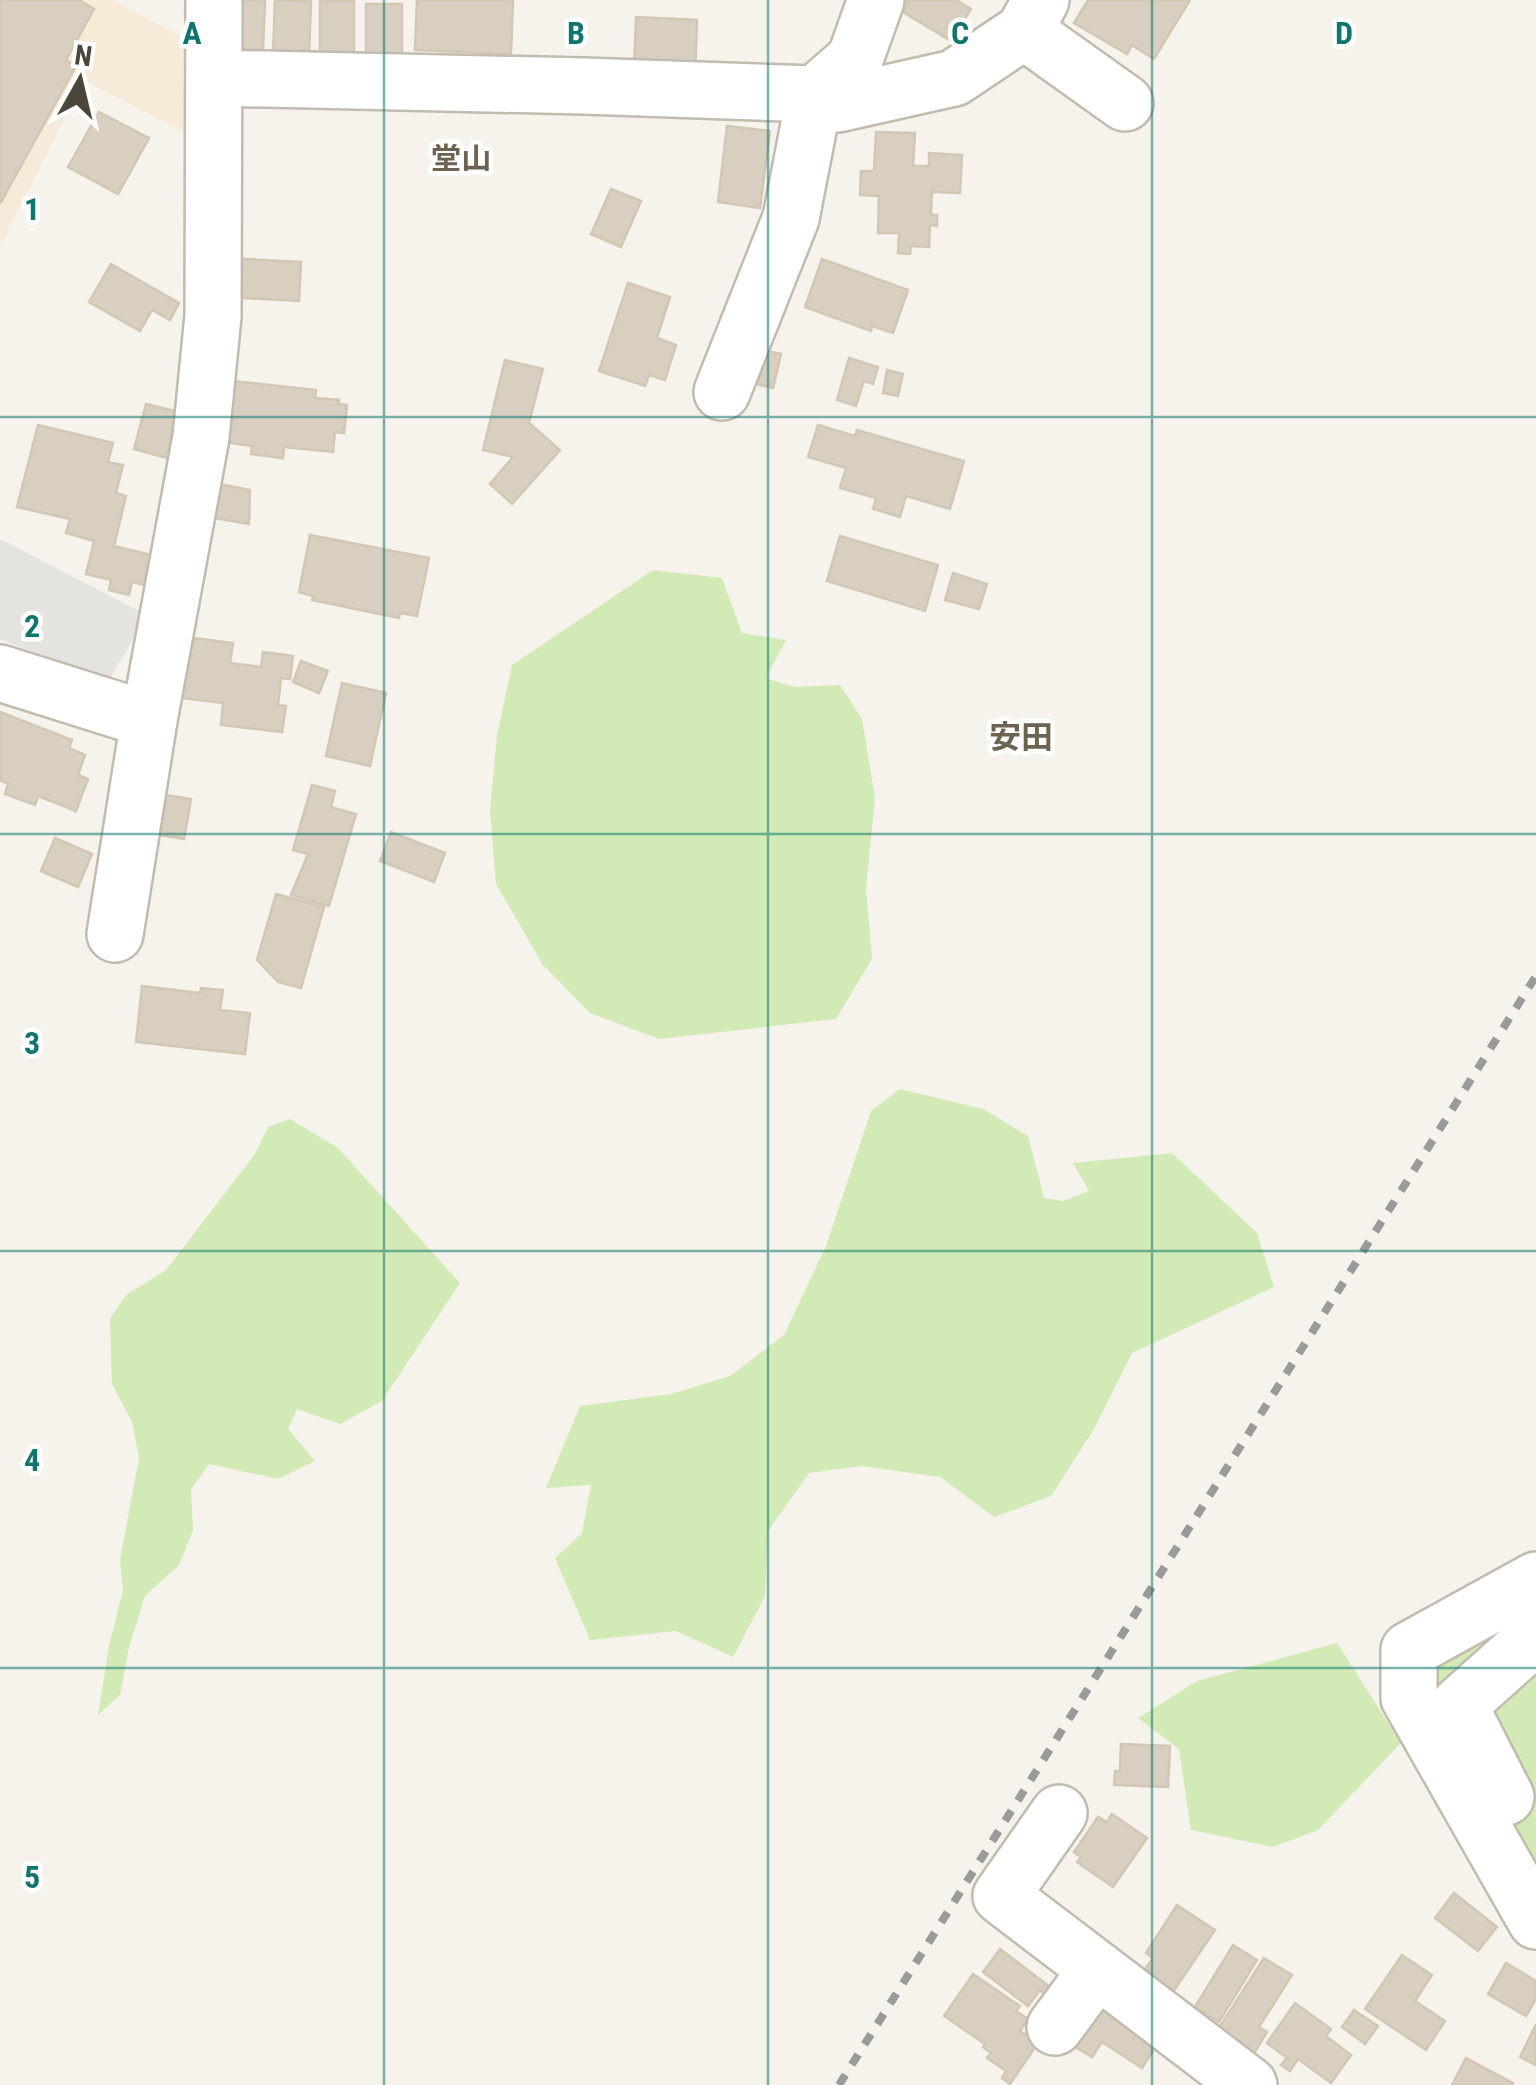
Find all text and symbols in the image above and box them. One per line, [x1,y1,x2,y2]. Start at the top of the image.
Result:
text: A [182,14,202,52]
text: B [567,14,585,52]
text: C [951,14,969,52]
text: D [1335,14,1353,52]
north arrow [30,30,130,130]
text: N [73,38,94,73]
district label: 堂山 [431,141,491,176]
text: 1 [24,190,40,228]
text: 2 [24,607,40,645]
district label: 安田 [989,718,1053,756]
text: 3 [24,1024,40,1062]
text: 4 [24,1441,40,1479]
text: 5 [24,1858,40,1896]

